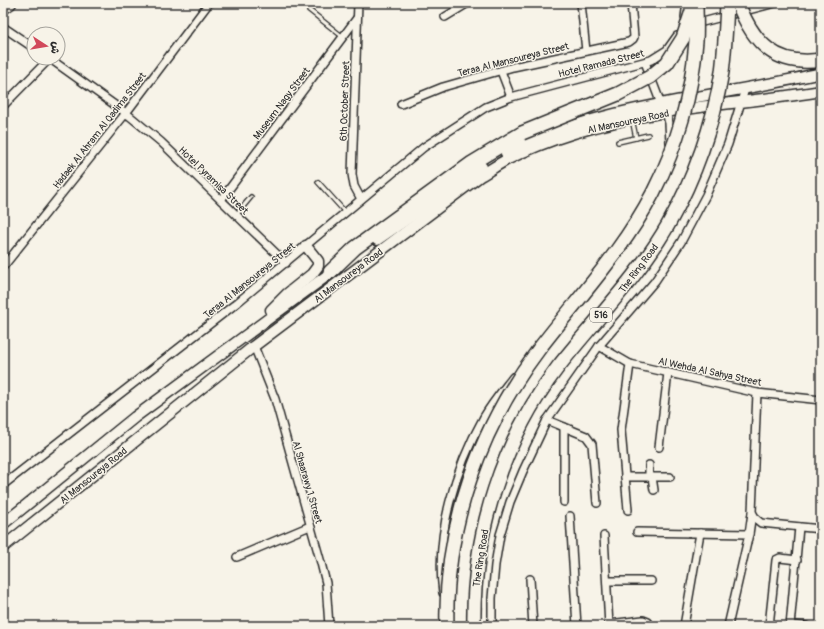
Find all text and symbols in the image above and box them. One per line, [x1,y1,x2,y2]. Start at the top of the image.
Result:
north arrow [26,26,66,66]
street label: Teraa Al Mansoureya Street [456,40,571,80]
text: ش [48,41,63,55]
street label: Hotel Ramada Street [557,47,646,80]
street label: 6th October Street [338,60,352,141]
street label: Museum Nagy Street [251,64,313,142]
street label: Hadaek Al Ahram Al Qadima Street [51,69,150,191]
street label: Al Mansoureya Road [586,107,670,136]
street label: Hotel Pyramisa Street [176,144,251,218]
street label: Teraa Al Mansoureya Street [201,240,299,321]
street label: The Ring Road [616,242,661,296]
street label: Al Mansoureya Road [312,246,385,306]
road number: 516 [590,308,612,322]
street label: Al Wehda Al Sahya Street [657,355,764,389]
street label: Al Shaarawy 1 Street [289,440,325,526]
street label: Al Mansoureya Road [58,445,130,507]
street label: The Ring Road [470,528,491,588]

